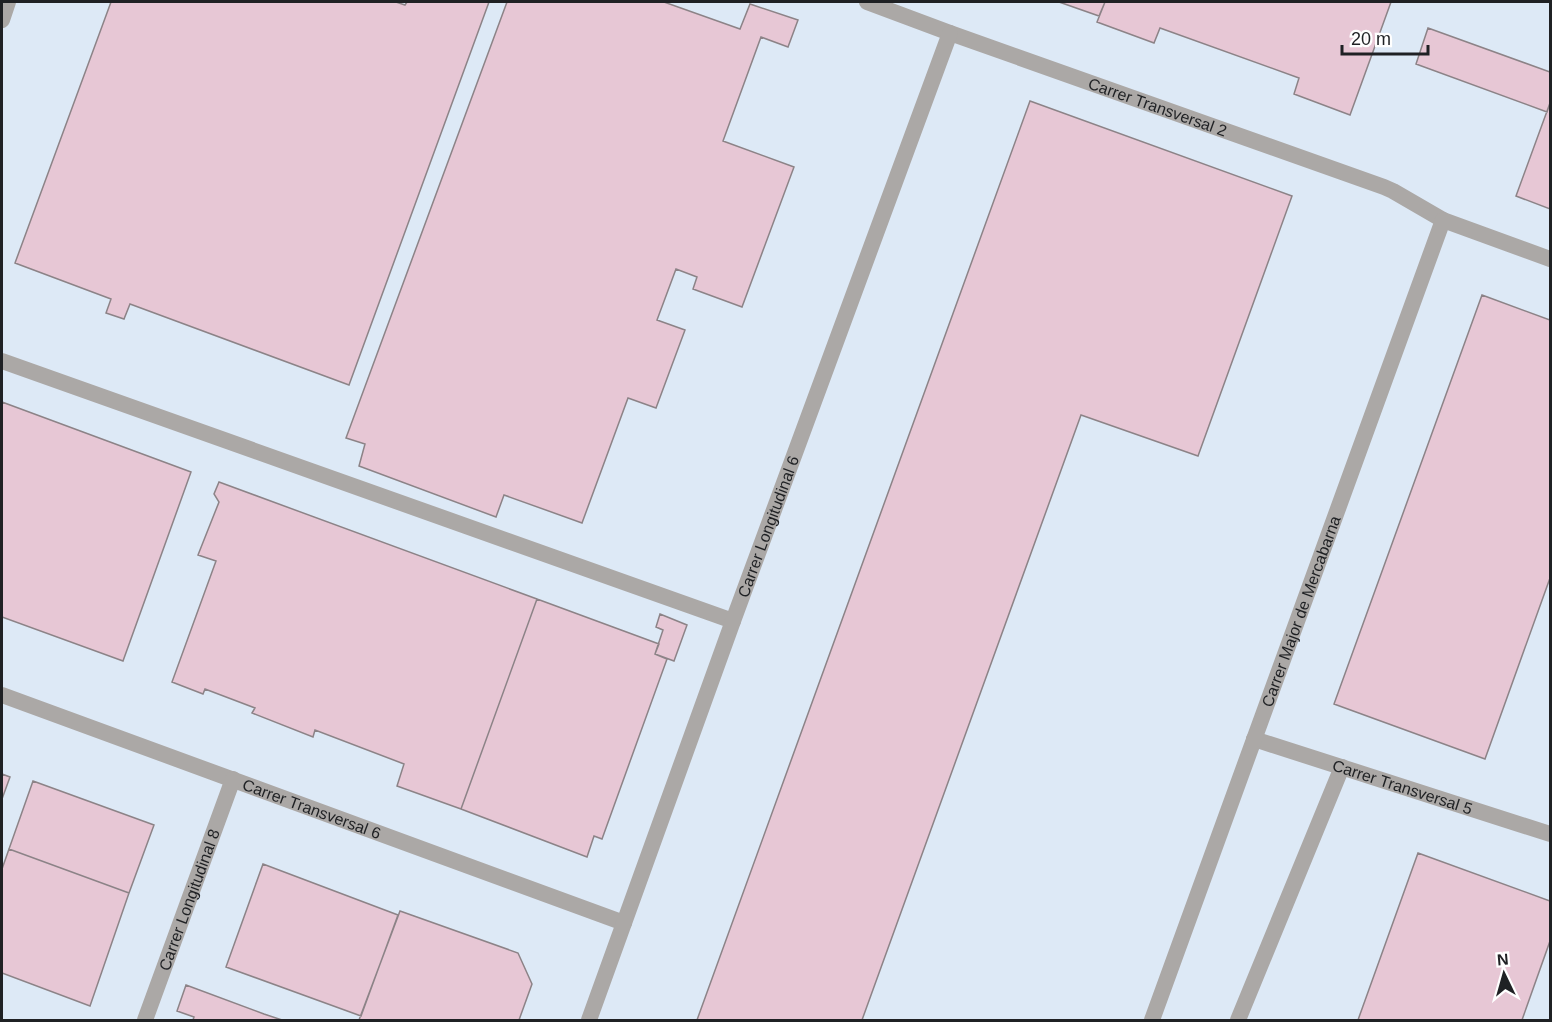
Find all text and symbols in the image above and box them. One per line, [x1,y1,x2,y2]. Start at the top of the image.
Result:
scale bar [1342,18,1428,56]
text: 20 m [1351,29,1391,49]
street label: Carrer Transversal 2 [1086,74,1229,139]
street label: Carrer Longitudinal 6 [734,453,802,600]
street label: Carrer Major de Mercabarna [1258,513,1343,709]
street label: Carrer Transversal 5 [1330,756,1475,817]
street label: Carrer Transversal 6 [240,775,383,842]
street label: Carrer Longitudinal 8 [155,827,223,973]
north arrow [1474,944,1534,1004]
text: N [1496,951,1509,969]

